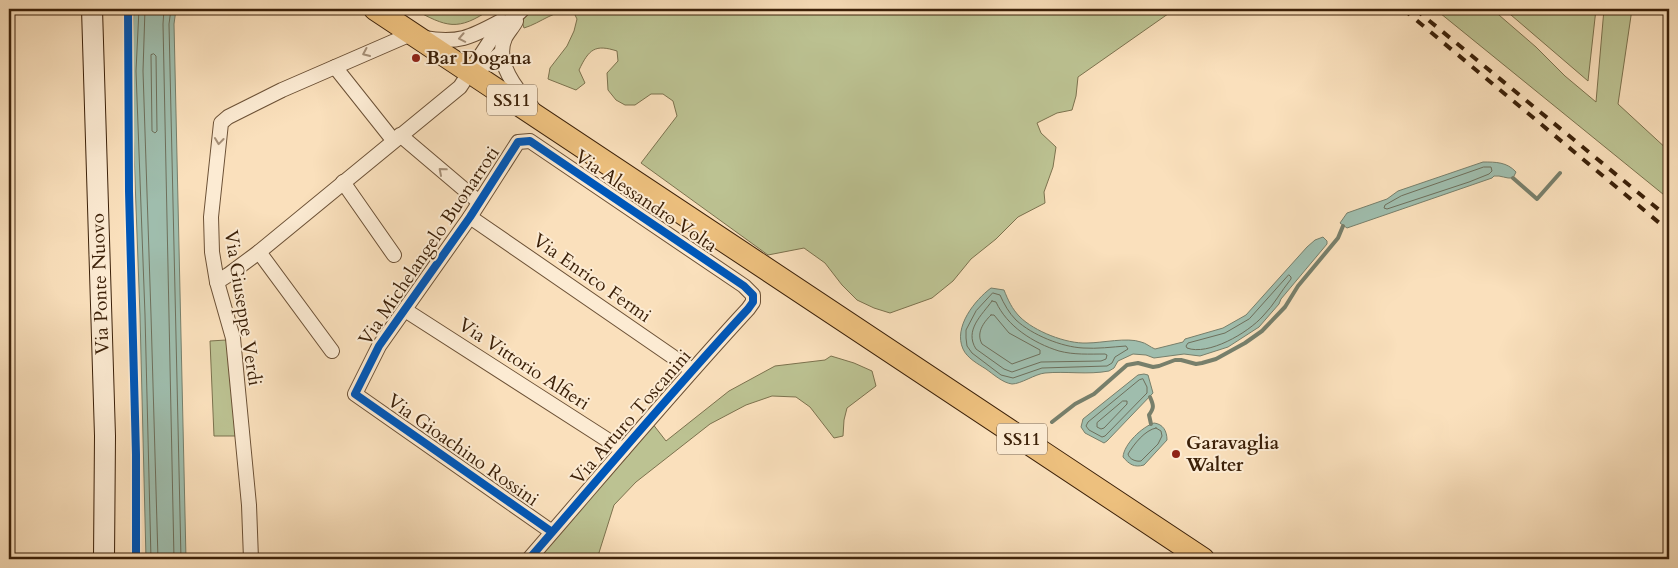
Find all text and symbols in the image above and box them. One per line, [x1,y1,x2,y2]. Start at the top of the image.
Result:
one-way arrow [457,32,466,43]
place label: Bar Dogana [426,45,532,71]
one-way arrow [362,47,371,58]
marker: Bar Dogana [410,52,422,64]
road number: SS11 [487,84,537,116]
one-way arrow [214,138,225,146]
street label: Via Michelangelo Buonarroti [353,141,505,351]
street label: Via Alessandro Volta [569,144,723,258]
one-way arrow [439,167,448,176]
street label: Via Ponte Nuovo [85,213,115,355]
street label: Via Enrico Fermi [528,227,656,329]
street label: Via Giuseppe Verdi [218,228,268,388]
street label: Via Vittorio Alfieri [453,312,595,416]
street label: Via Arturo Toscanini [565,344,697,490]
street label: Via Gioachino Rossini [382,388,544,512]
road number: SS11 [997,424,1047,454]
place label: Garavaglia Walter [1185,430,1280,478]
marker: Garavaglia Walter [1170,448,1182,460]

